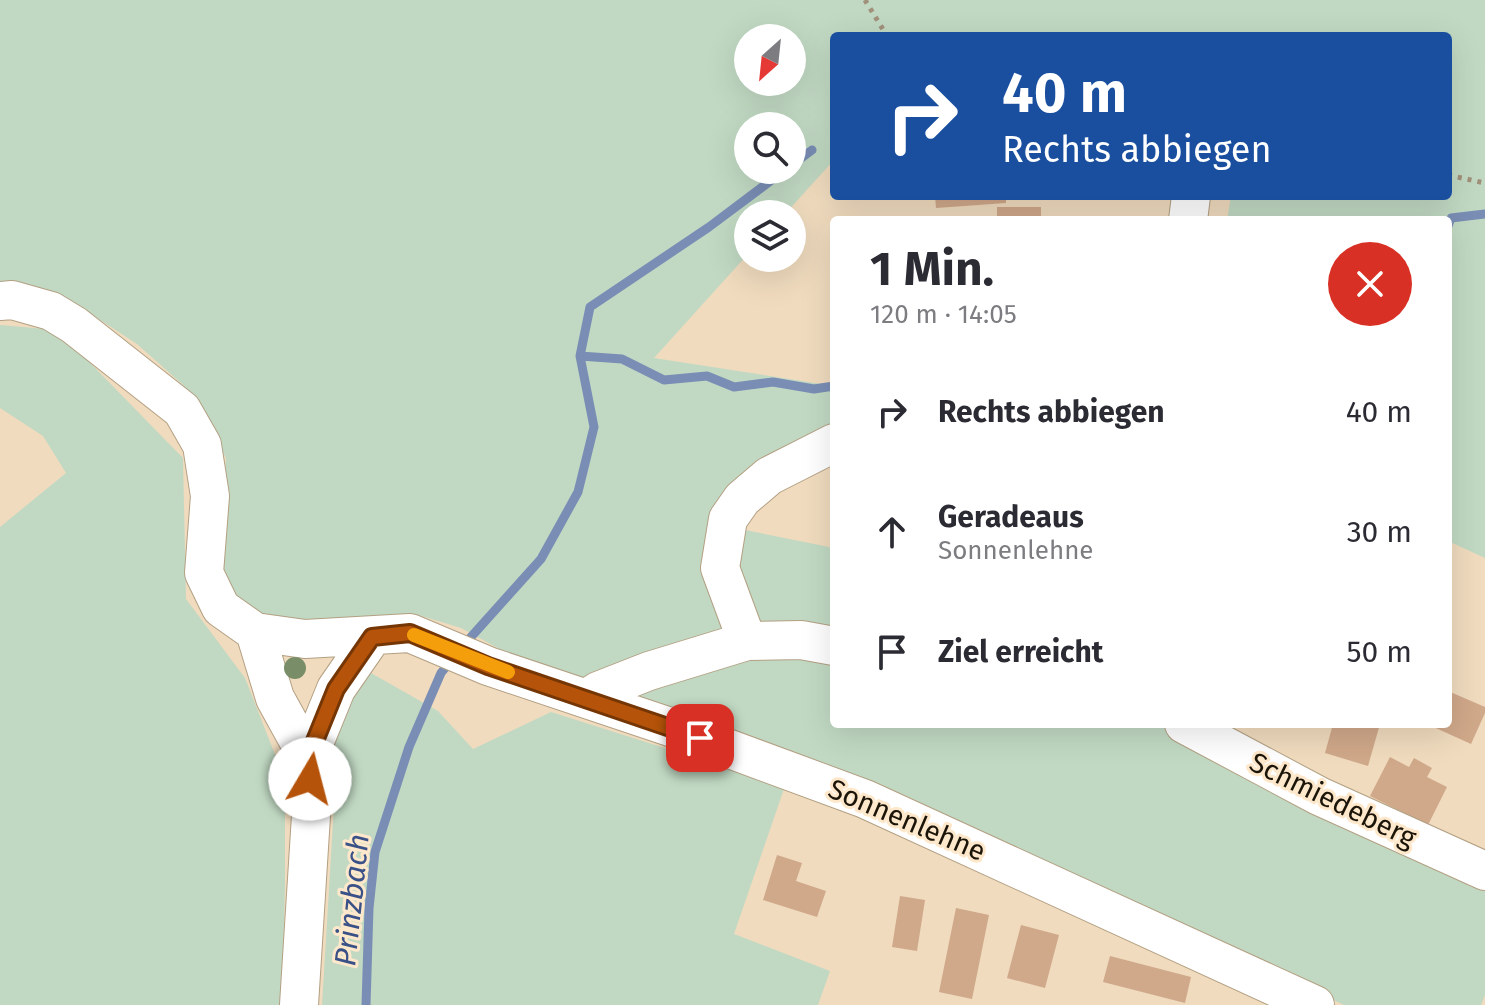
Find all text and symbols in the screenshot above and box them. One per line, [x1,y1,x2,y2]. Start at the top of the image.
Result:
north arrow [734,24,806,96]
map controls [734,24,806,272]
text: 40 m [1002,60,1127,127]
icon: right [870,64,974,168]
button: search [734,112,806,184]
text: Rechts abbiegen [1002,128,1272,172]
button: layers [734,200,806,272]
text: 1 Min. [870,240,994,298]
button: close [1328,242,1412,326]
text: 120 m · 14:05 [870,299,1017,330]
icon: right [870,390,914,434]
text: Rechts abbiegen [938,394,1165,430]
text: 40 m [1346,394,1412,430]
text: Geradeaus [938,499,1084,535]
icon: ahead [870,510,914,554]
text: 30 m [1347,514,1412,550]
text: Sonnenlehne [938,535,1094,566]
icon: arrive [870,630,914,674]
text: Ziel erreicht [938,634,1103,670]
text: 50 m [1347,634,1412,670]
pin [666,704,734,772]
icon: arrive [678,716,722,760]
position arrow [268,737,352,821]
street label: Schmiedeberg [1244,745,1422,855]
street label: Sonnenlehne [823,772,991,868]
water label: Prinzbach [327,832,377,968]

